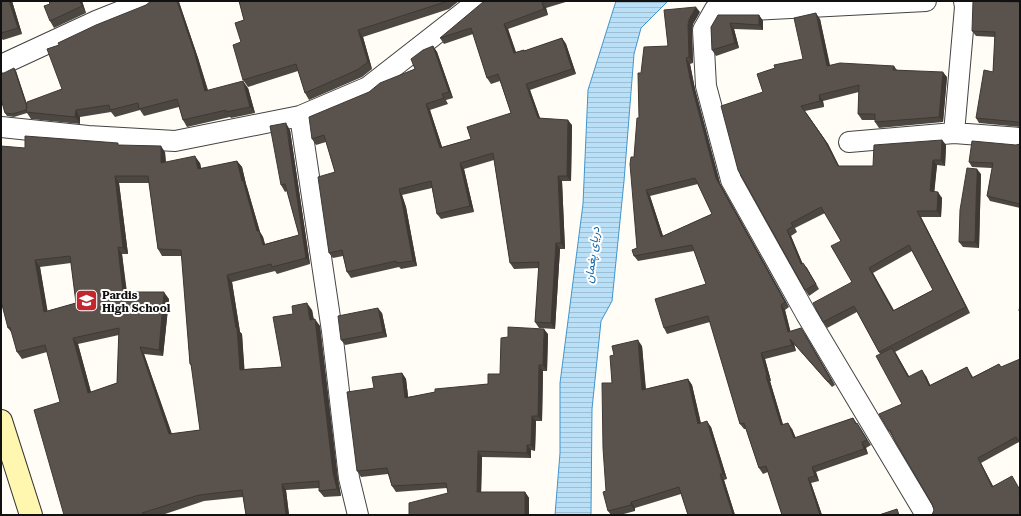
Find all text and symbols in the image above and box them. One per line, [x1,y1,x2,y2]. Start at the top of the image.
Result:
water label: دریای پغمان [582,226,603,284]
school or university icon: Pardis High School [73,288,99,314]
place label: Pardis High School [102,289,171,315]

